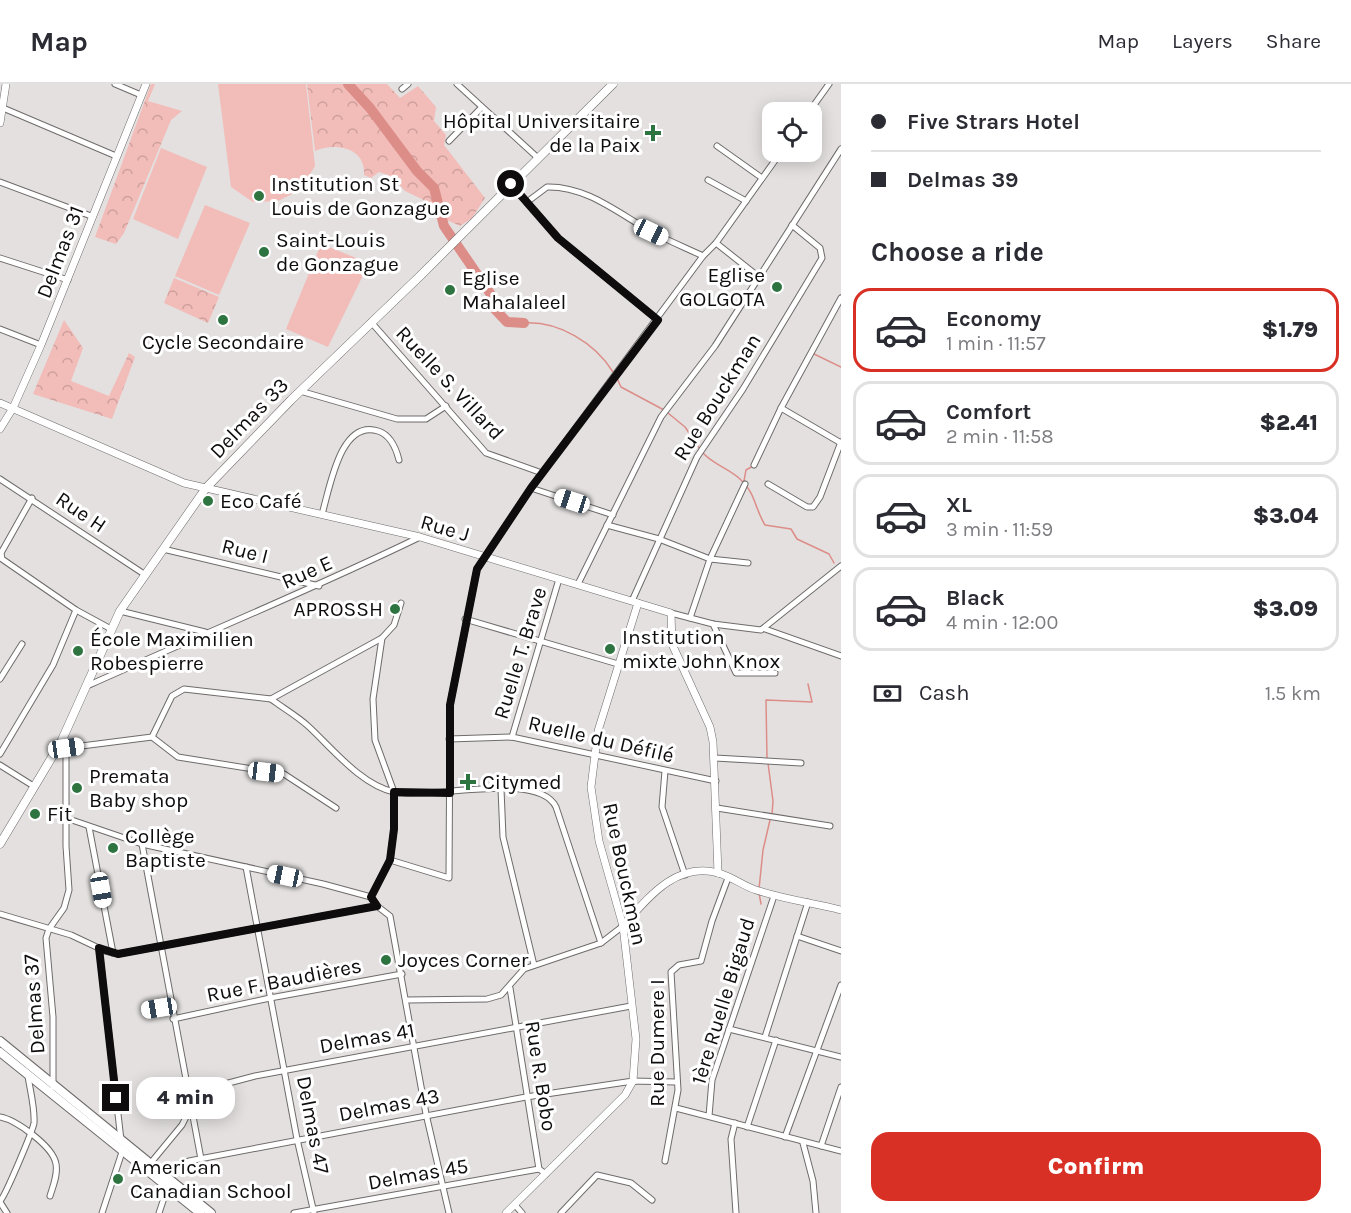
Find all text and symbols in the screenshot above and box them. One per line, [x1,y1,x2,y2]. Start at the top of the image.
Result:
text: Map [30,25,88,58]
text: Map [1097,29,1139,53]
text: Layers [1172,29,1233,53]
text: Share [1266,29,1321,53]
map controls [762,102,822,162]
button: locate [762,102,822,162]
place label: Hôpital Universitaire de la Paix [443,109,640,157]
text: Five Strars Hotel [907,109,1080,135]
marker: Hôpital Universitaire de la Paix [644,124,662,142]
text: Delmas 39 [907,167,1018,193]
route start [497,170,524,197]
place label: Institution St Louis de Gonzague [271,172,450,220]
marker: Institution St Louis de Gonzague [252,189,266,203]
street label: Delmas 31 [31,202,89,302]
car [631,216,671,248]
place label: Saint-Louis de Gonzague [276,228,399,276]
text: Choose a ride [871,236,1044,268]
marker: Saint-Louis de Gonzague [257,245,271,259]
place label: Eglise GOLGOTA [679,263,765,311]
place label: Eglise Mahalaleel [462,266,566,314]
marker: Eglise GOLGOTA [770,280,784,294]
marker: Eglise Mahalaleel [443,283,457,297]
icon: car [874,303,928,357]
text: Economy [946,306,1041,332]
marker: Cycle Secondaire [216,313,230,327]
text: $1.79 [1262,317,1318,343]
street label: Ruelle S. Villard [391,321,509,445]
street label: Rue Bouckman [668,329,766,465]
place label: Cycle Secondaire [142,330,304,354]
text: 1 min · 11:57 [946,332,1046,355]
street label: Delmas 33 [205,373,293,463]
icon: car [874,396,928,450]
text: Comfort [946,399,1031,425]
text: $2.41 [1260,410,1318,436]
text: 2 min · 11:58 [946,425,1054,448]
street label: Rue H [51,487,111,537]
car [552,487,592,515]
place label: Eco Café [220,489,302,513]
icon: car [874,489,928,543]
text: XL [946,492,972,518]
marker: Eco Café [201,494,215,508]
text: $3.04 [1253,503,1318,529]
street label: Rue J [418,510,472,546]
text: 3 min · 11:59 [946,518,1053,541]
street label: Rue I [219,534,271,568]
street label: Rue E [278,550,336,594]
icon: car [874,582,928,636]
street label: Ruelle T. Brave [489,584,551,722]
text: Black [946,585,1005,611]
text: $3.09 [1253,596,1318,622]
place label: APROSSH [293,597,383,621]
marker: APROSSH [388,602,402,616]
text: 4 min · 12:00 [946,611,1058,634]
place label: Institution mixte John Knox [622,625,781,673]
place label: École Maximilien Robespierre [90,627,254,675]
marker: Institution mixte John Knox [603,642,617,656]
marker: École Maximilien Robespierre [71,644,85,658]
icon: cash [871,677,904,710]
text: Cash [919,680,969,706]
text: 1.5 km [1265,682,1321,705]
street label: Ruelle du Défilé [526,711,676,767]
car [47,737,85,759]
car [247,761,285,783]
place label: Premata Baby shop [89,764,188,812]
place label: Citymed [482,770,562,794]
marker: Citymed [459,773,477,791]
marker: Premata Baby shop [70,781,84,795]
street label: Rue Bouckman [598,801,652,947]
place label: Fit [47,802,72,826]
marker: Fit [28,807,42,821]
place label: Collège Baptiste [125,824,206,872]
marker: Collège Baptiste [106,841,120,855]
car [266,863,304,889]
car [89,871,113,909]
street label: 1ère Ruelle Bigaud [686,915,760,1087]
place label: Joyces Corner [398,948,529,972]
street label: Delmas 37 [19,953,49,1055]
street label: Rue F. Baudières [204,953,364,1007]
marker: Joyces Corner [379,953,393,967]
street label: Rue Dumere I [645,979,669,1107]
car [140,996,178,1020]
street label: Delmas 41 [317,1018,417,1058]
street label: Rue R. Bobo [520,1019,562,1133]
street label: Delmas 47 [292,1074,334,1176]
callout: 4 min [137,1077,236,1119]
street label: Delmas 43 [337,1083,441,1127]
route end [102,1084,129,1111]
text: 4 min [157,1086,214,1109]
button: Confirm [871,1132,1321,1201]
street label: Delmas 45 [366,1153,470,1195]
place label: American Canadian School [130,1155,292,1203]
marker: American Canadian School [111,1172,125,1186]

